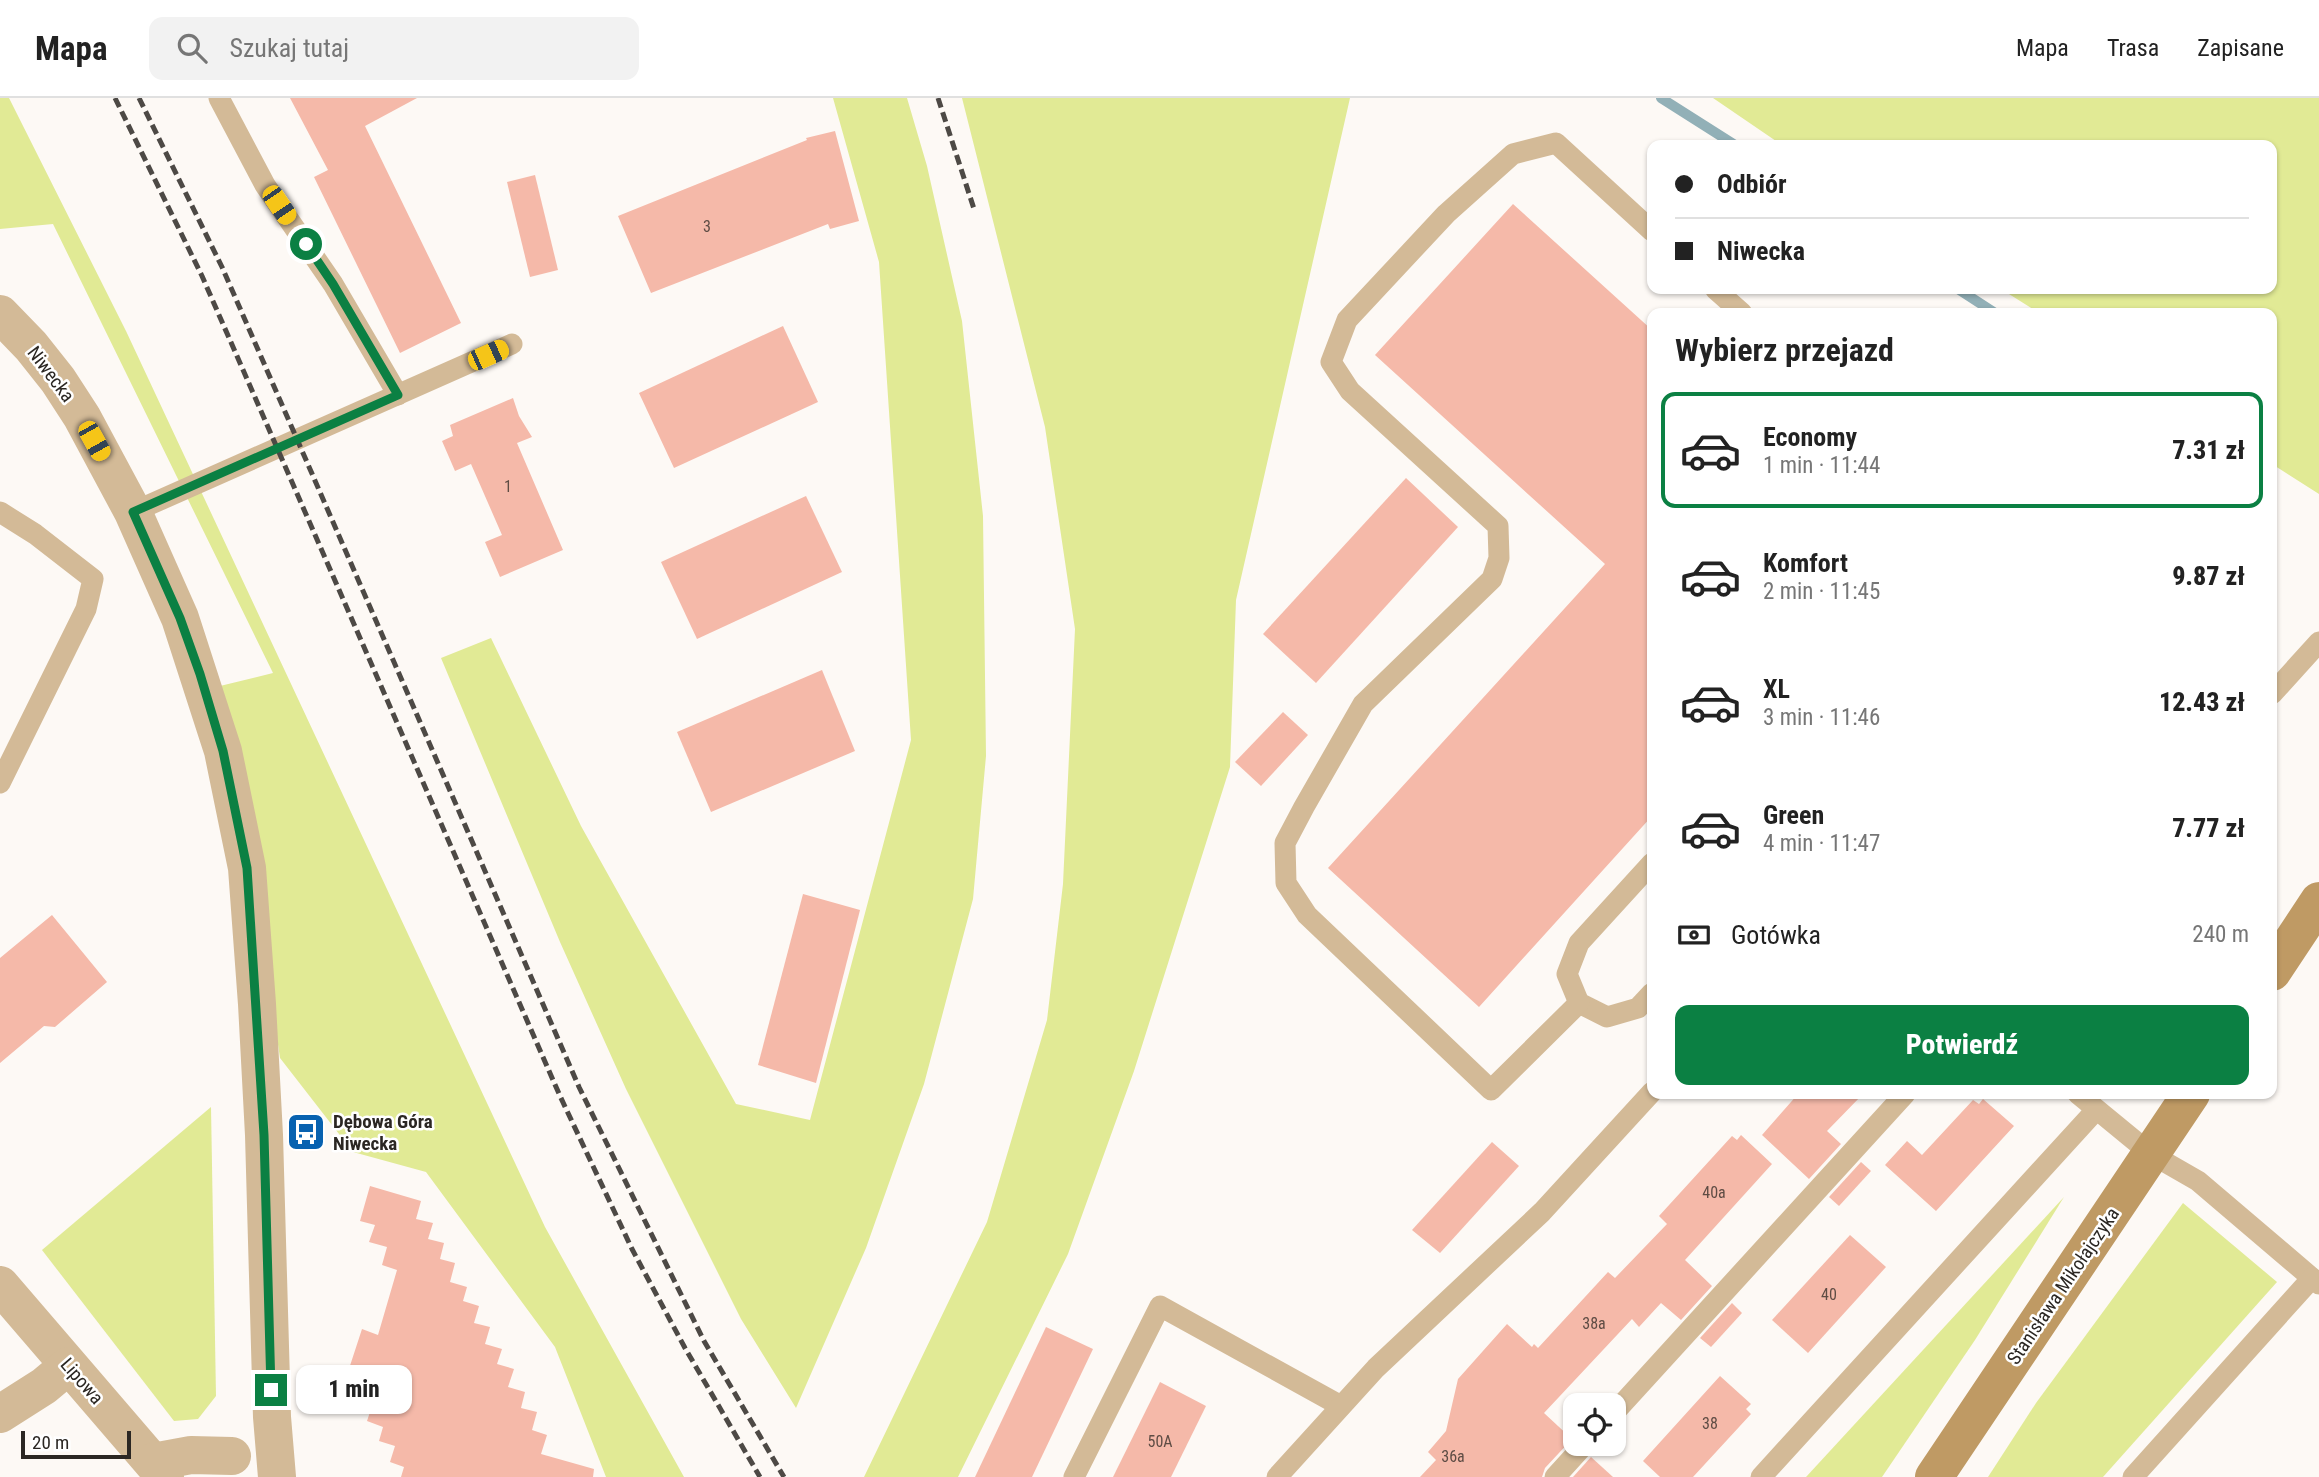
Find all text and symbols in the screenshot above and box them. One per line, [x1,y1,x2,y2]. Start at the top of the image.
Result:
search box [149,17,639,80]
text: Mapa [35,29,107,68]
icon: search [173,29,211,67]
text: Szukaj tutaj [229,33,349,63]
text: Mapa [2016,34,2069,62]
text: Trasa [2107,34,2159,62]
text: Zapisane [2197,34,2284,62]
text: Odbiór [1717,169,1787,199]
car [259,182,300,228]
house number: 3 [703,217,711,236]
route start [290,228,322,260]
text: Niwecka [1717,236,1805,266]
text: Wybierz przejazd [1675,331,1894,369]
car [465,337,512,373]
street label: Niwecka [23,342,79,406]
car [75,418,114,464]
icon: car [1679,419,1742,482]
text: Economy [1763,422,1857,452]
text: 7.31 zł [2172,435,2245,465]
text: 1 min · 11:44 [1763,452,1880,479]
house number: 1 [504,477,512,496]
icon: car [1679,545,1742,608]
text: Komfort [1763,548,1848,578]
text: 9.87 zł [2172,561,2245,591]
text: 2 min · 11:45 [1763,578,1880,605]
icon: car [1679,671,1742,734]
text: XL [1763,674,1790,704]
text: 12.43 zł [2159,687,2245,717]
text: 3 min · 11:46 [1763,704,1880,731]
icon: car [1679,797,1742,860]
text: Green [1763,800,1824,830]
text: 7.77 zł [2172,813,2245,843]
text: 4 min · 11:47 [1763,830,1880,857]
icon: cash [1675,916,1713,954]
text: Gotówka [1731,920,1821,950]
text: 240 m [2192,921,2249,948]
button: Potwierdź [1675,1005,2249,1085]
place label: Dębowa Góra Niwecka [333,1110,433,1155]
bus stop icon: Dębowa Góra Niwecka [285,1111,327,1153]
house number: 40a [1702,1183,1726,1202]
street label: Stanisława Mikołajczyka [2002,1203,2124,1369]
house number: 40 [1821,1285,1837,1304]
house number: 38a [1582,1314,1606,1333]
street label: Lipowa [56,1353,108,1409]
callout: 1 min [296,1366,411,1414]
route end [255,1374,287,1406]
text: 1 min [328,1376,380,1403]
map controls [1563,1393,1626,1456]
button: locate [1563,1393,1626,1456]
house number: 38 [1702,1414,1718,1433]
scale bar [21,1428,131,1460]
text: 20 m [32,1431,69,1454]
house number: 50A [1147,1432,1173,1451]
house number: 36a [1441,1447,1465,1466]

